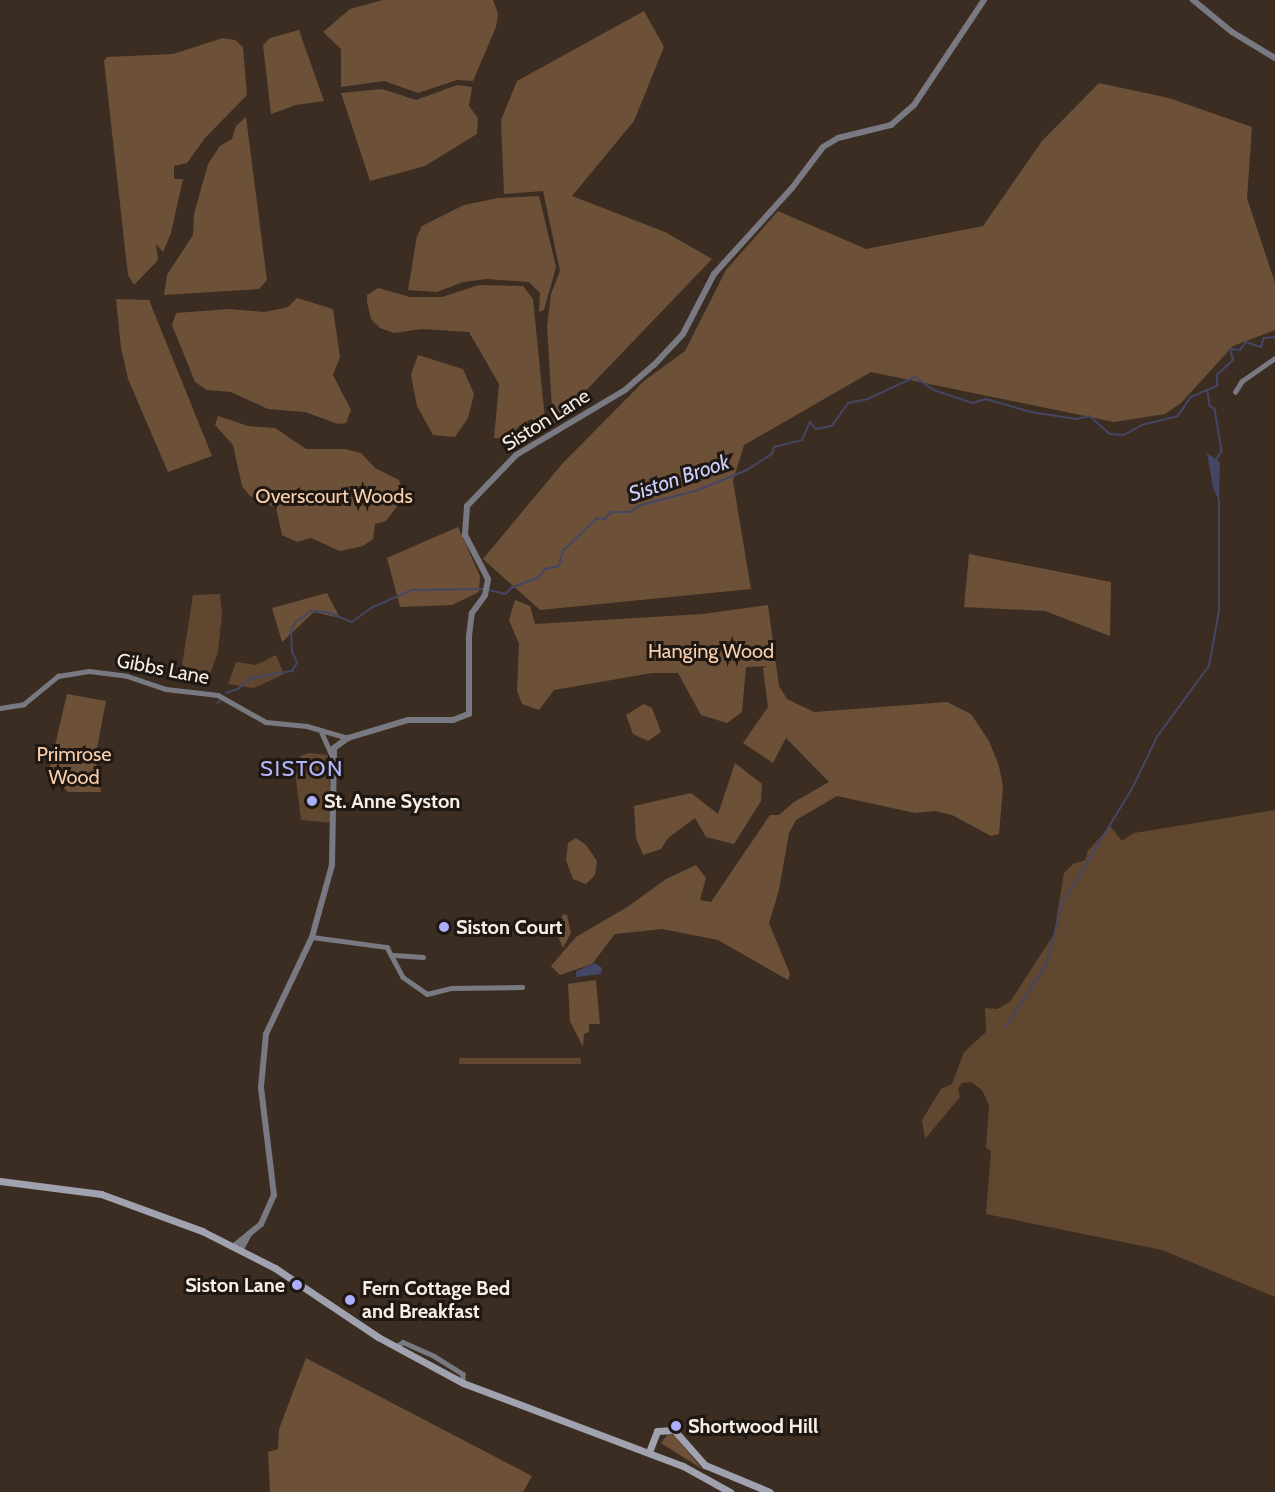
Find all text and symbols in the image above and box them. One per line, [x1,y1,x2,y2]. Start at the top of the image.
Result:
street label: Siston Lane [498,384,594,456]
water label: Siston Brook [625,449,733,507]
park label: Overscourt Woods [255,484,413,508]
park label: Hanging Wood [648,639,774,663]
street label: Gibbs Lane [115,648,211,690]
park label: Primrose Wood [37,742,111,789]
district label: SISTON [260,756,344,782]
place label: St. Anne Syston [324,789,460,813]
marker: St. Anne Syston [305,794,319,808]
place label: Siston Court [456,915,562,939]
marker: Siston Court [437,920,451,934]
place label: Siston Lane [185,1273,285,1297]
place label: Fern Cottage Bed and Breakfast [362,1276,510,1323]
marker: Siston Lane [290,1278,304,1292]
marker: Fern Cottage Bed and Breakfast [343,1293,357,1307]
place label: Shortwood Hill [688,1414,818,1438]
marker: Shortwood Hill [669,1419,683,1433]

